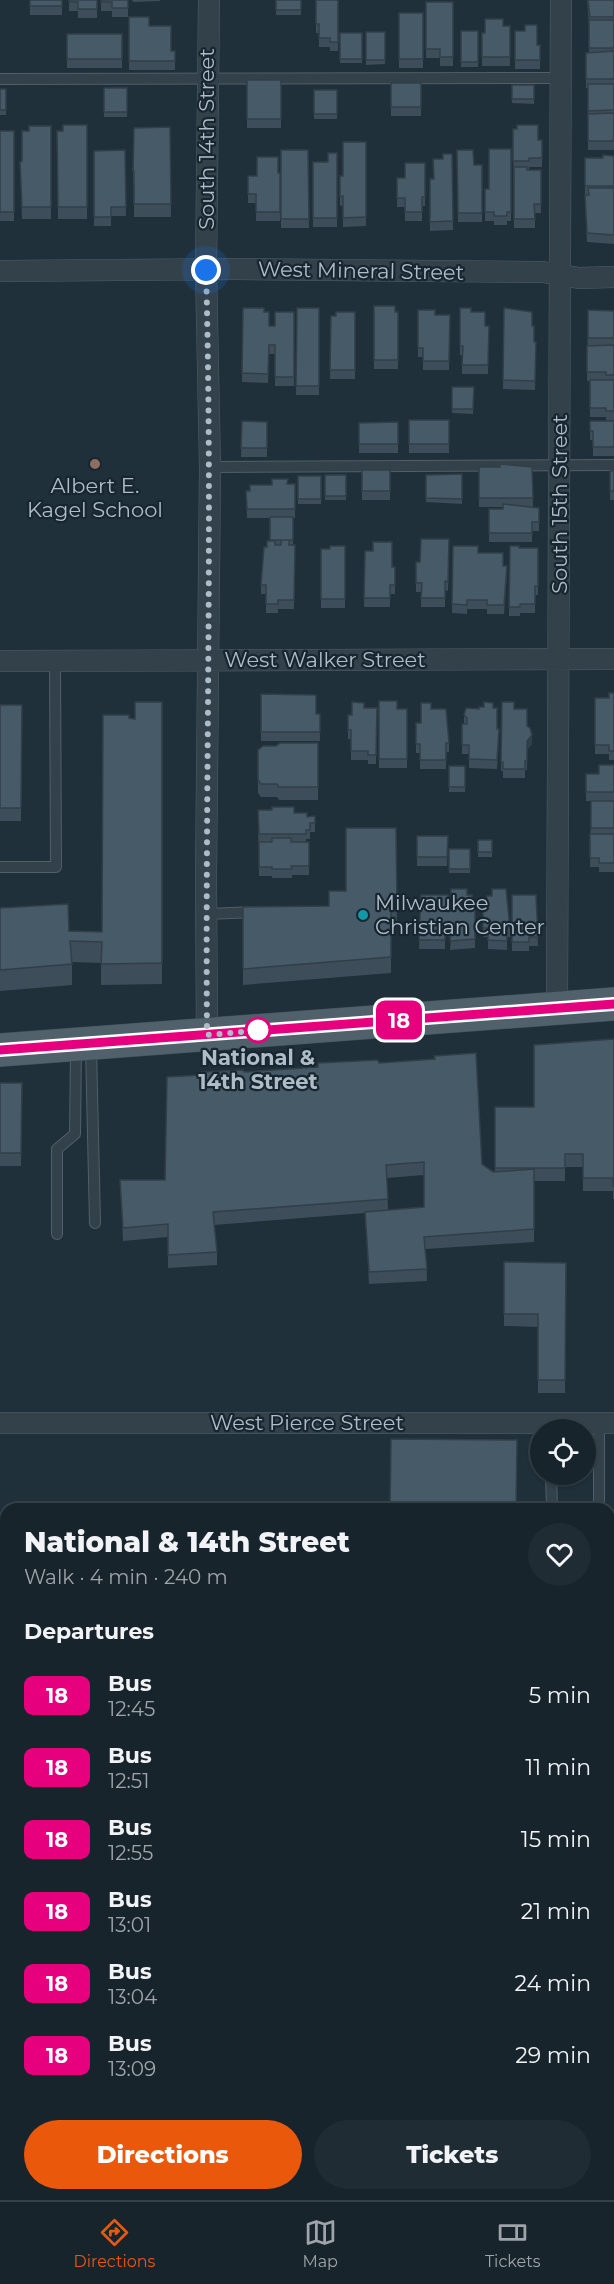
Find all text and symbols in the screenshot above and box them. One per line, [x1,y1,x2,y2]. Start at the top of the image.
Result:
street label: South 14th Street [194,48,219,230]
your location [191,255,221,285]
street label: West Mineral Street [258,256,464,285]
street label: South 15th Street [547,414,572,594]
marker: Albert E. Kagel School [88,457,102,471]
place label: Albert E. Kagel School [27,473,163,522]
street label: West Walker Street [224,647,426,672]
place label: Milwaukee Christian Center [375,890,545,939]
marker: Milwaukee Christian Center [356,908,370,922]
line badge: 18 [372,1000,426,1040]
text: 18 [388,1008,410,1033]
marker: National & 14th Street [245,1017,271,1043]
place label: National & 14th Street [198,1045,318,1094]
street label: West Pierce Street [210,1410,404,1435]
map controls [530,1419,596,1485]
button: locate [530,1419,596,1485]
button: heart [528,1523,591,1586]
text: National & 14th Street [24,1525,350,1559]
text: Walk · 4 min · 240 m [24,1565,228,1589]
text: Departures [24,1618,154,1645]
text: Bus [108,1670,152,1697]
text: 5 min [529,1682,591,1709]
text: 18 [46,1683,68,1708]
text: 12:45 [108,1697,155,1721]
text: Bus [108,1742,152,1769]
text: 11 min [525,1754,591,1781]
text: 18 [46,1755,68,1780]
text: 12:51 [108,1769,149,1793]
text: Bus [108,1814,152,1841]
text: 15 min [521,1826,591,1853]
text: 18 [46,1827,68,1852]
text: 12:55 [108,1841,153,1865]
text: Bus [108,1886,152,1913]
text: 21 min [521,1898,591,1925]
text: 18 [46,1899,68,1924]
text: 13:01 [108,1913,151,1937]
text: Bus [108,1958,152,1985]
text: 24 min [515,1970,591,1997]
text: 18 [46,1971,68,1996]
text: 13:04 [108,1985,157,2009]
text: Bus [108,2030,152,2057]
text: 29 min [515,2042,591,2069]
text: 18 [46,2043,68,2068]
text: 13:09 [108,2057,156,2081]
button: Directions [24,2120,302,2189]
button: Tickets [314,2120,591,2189]
tab: Directions [73,2216,155,2271]
tab: Map [302,2216,338,2271]
tab: Tickets [485,2216,541,2271]

